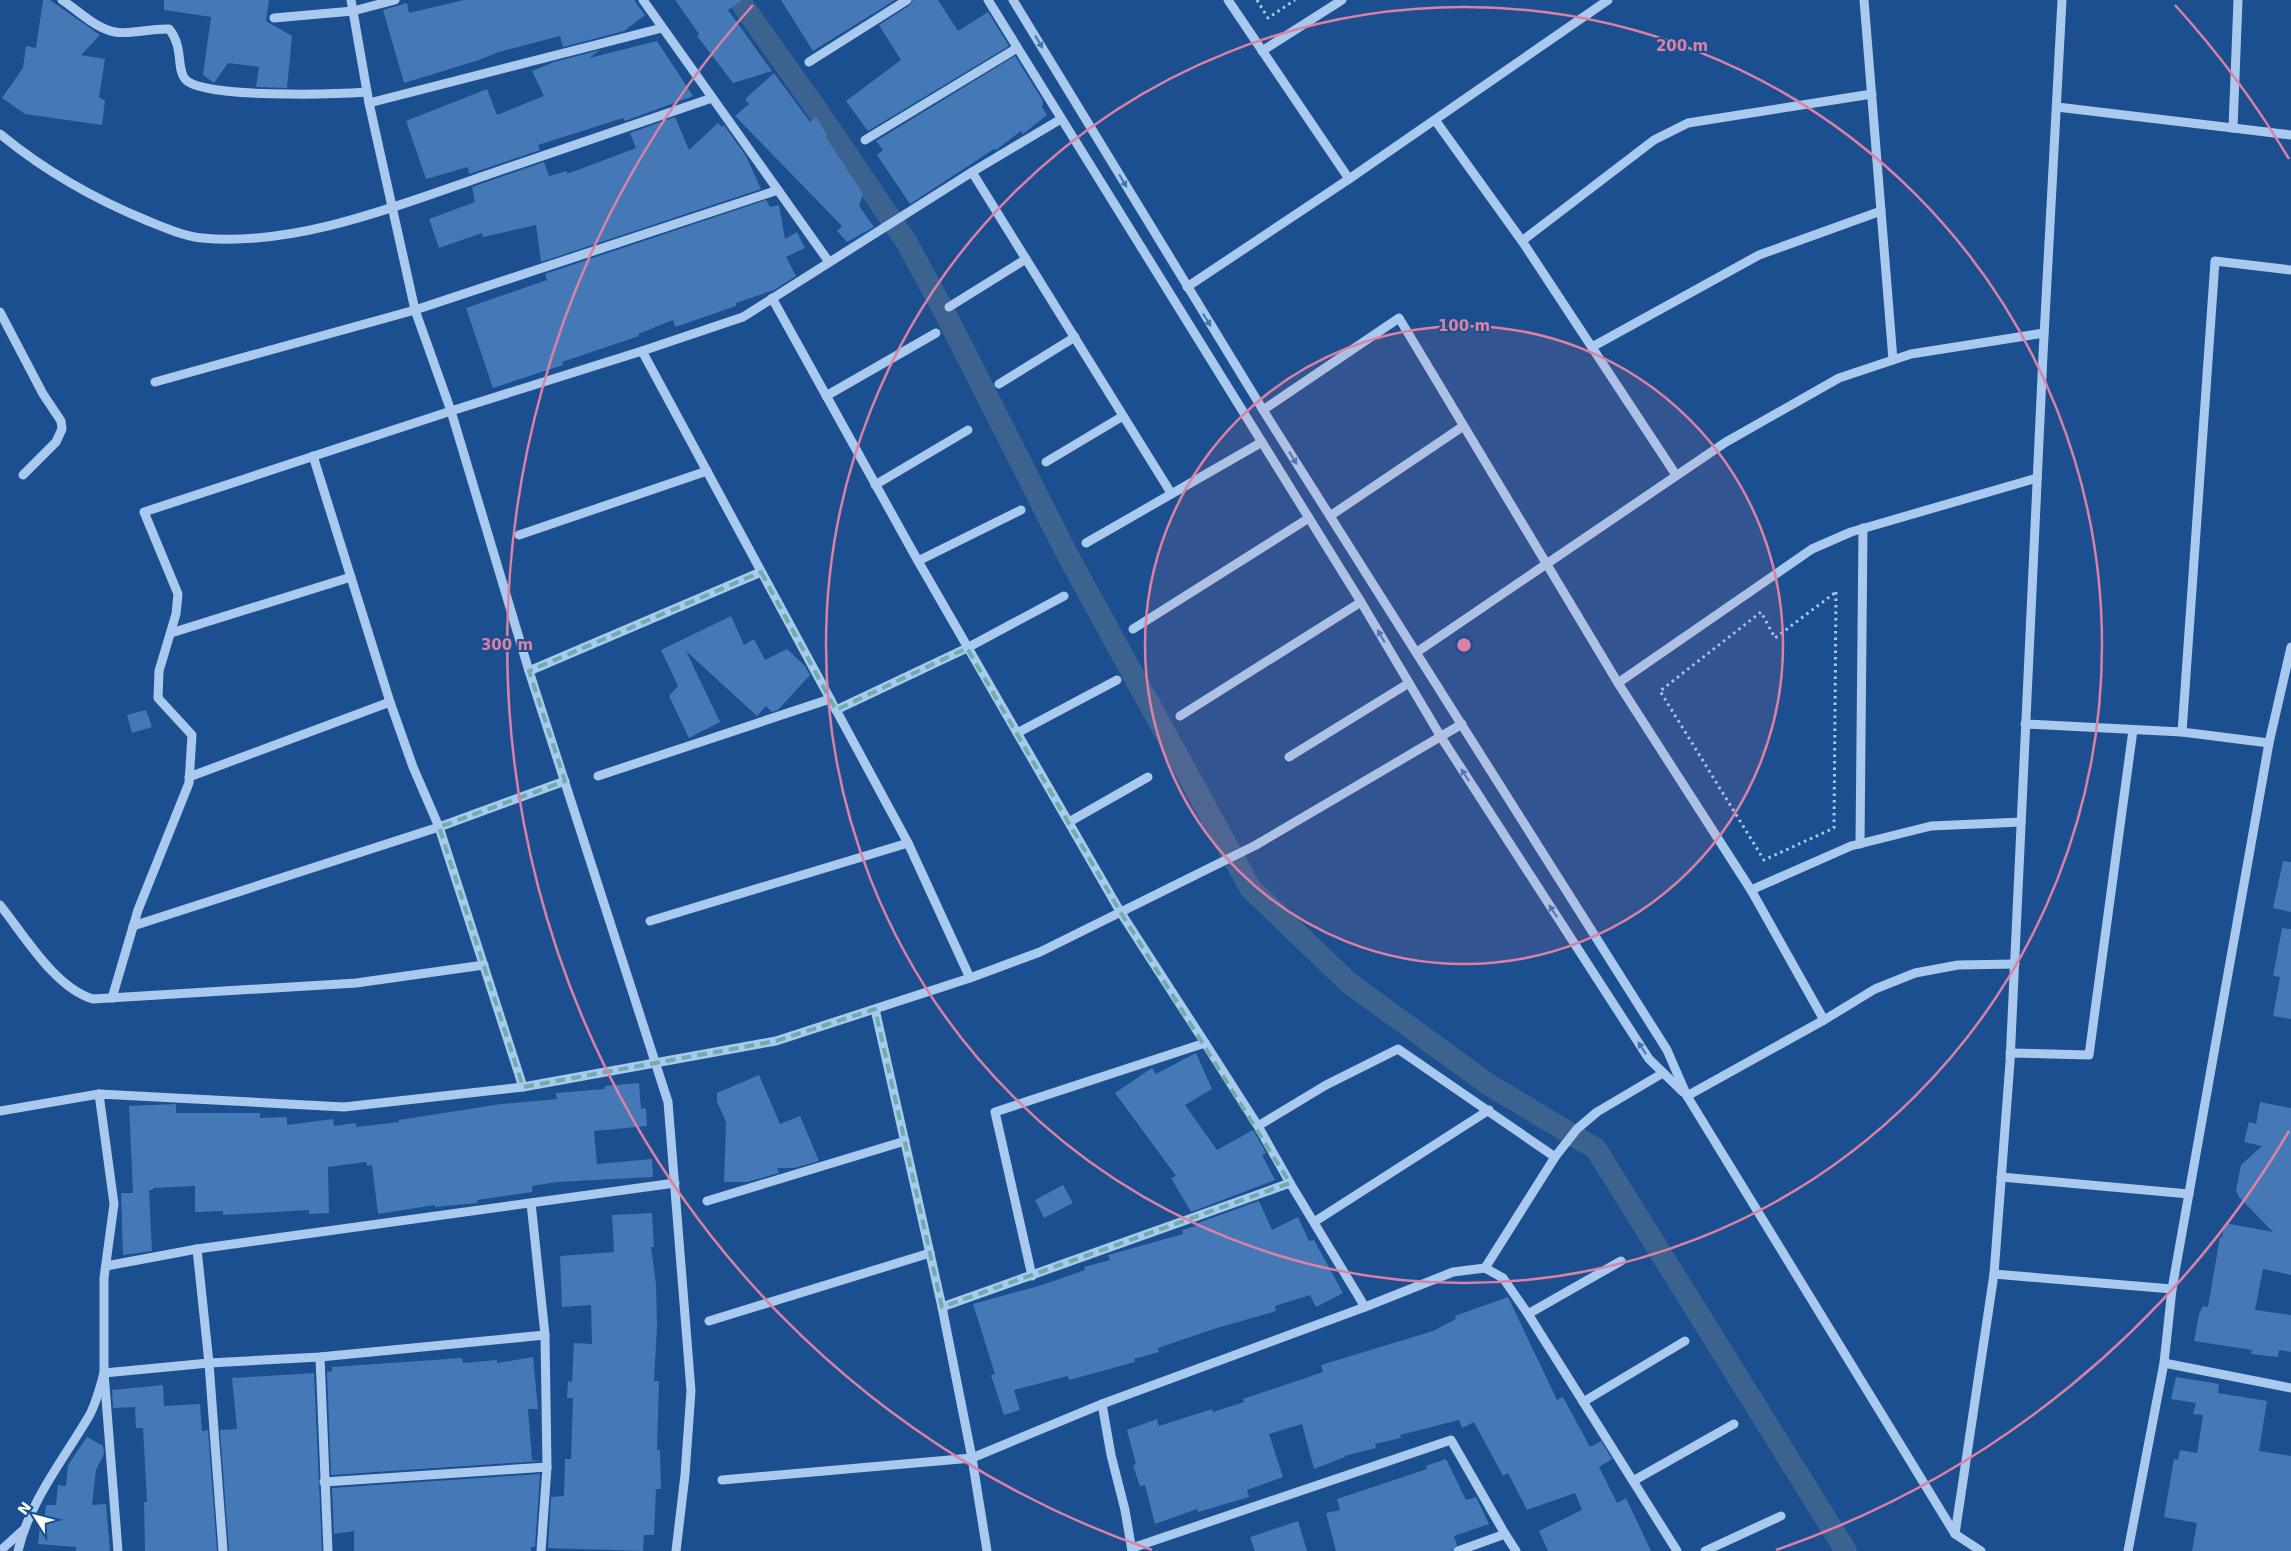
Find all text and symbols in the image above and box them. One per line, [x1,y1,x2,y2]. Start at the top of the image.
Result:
one-way arrow [1034,35,1043,48]
text: 200 m [1656,37,1708,55]
one-way arrow [1118,174,1127,187]
one-way arrow [1202,313,1211,326]
text: 100 m [1438,317,1490,335]
one-way arrow [1288,451,1297,464]
one-way arrow [1377,628,1385,643]
text: 300 m [481,636,533,654]
centre of rings [1455,636,1473,654]
one-way arrow [1460,768,1470,781]
one-way arrow [1549,905,1558,918]
one-way arrow [1637,1041,1646,1054]
north arrow [10,1491,60,1541]
text: N [15,1499,34,1518]

